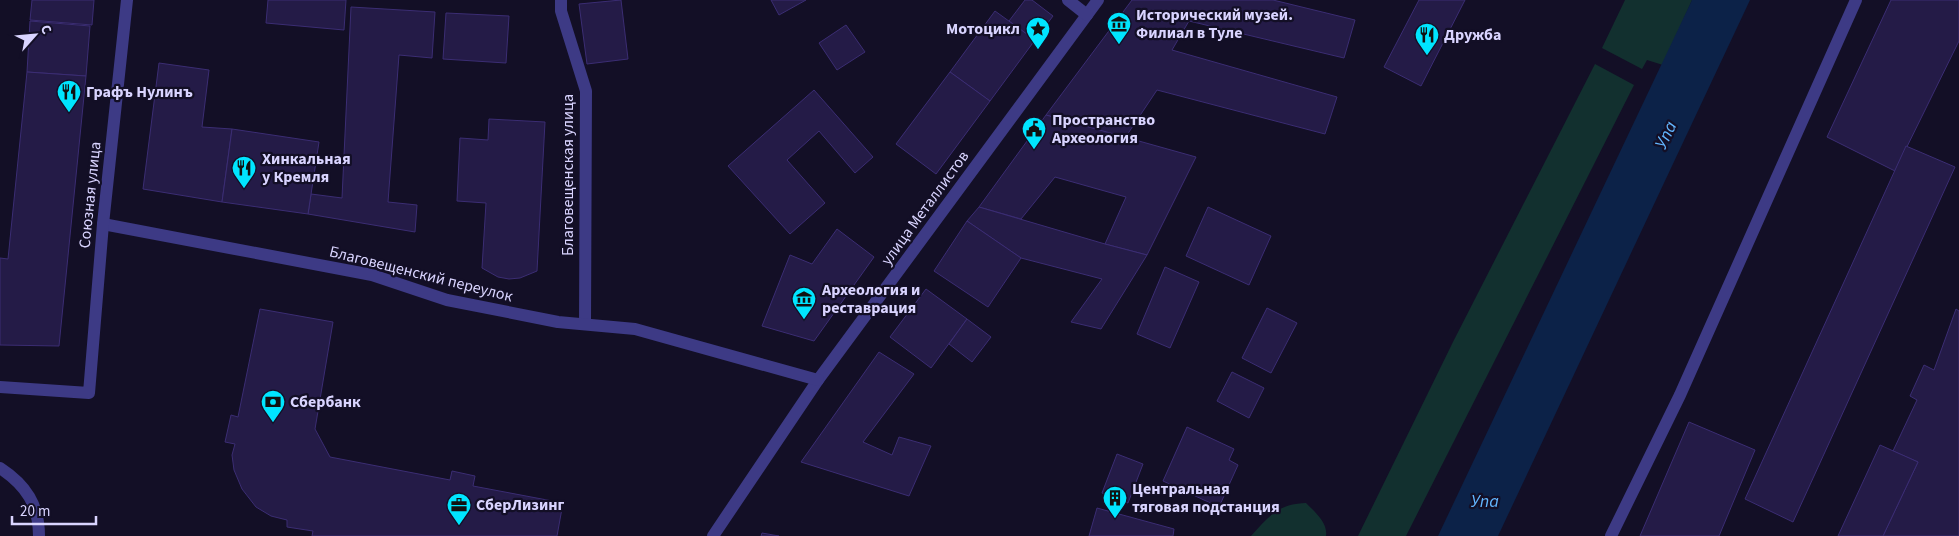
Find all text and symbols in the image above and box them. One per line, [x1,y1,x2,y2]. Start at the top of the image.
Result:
place label: Исторический музей. Филиал в Туле [1136,4,1293,44]
north arrow [10,10,60,60]
museum icon: Исторический музей. Филиал в Туле [1106,11,1132,45]
place icon: Мотоцикл [1025,16,1051,50]
place label: Мотоцикл [946,18,1020,40]
text: С [35,21,56,38]
restaurant icon: Дружба [1414,22,1440,56]
place label: Дружба [1444,24,1501,46]
restaurant icon: Графъ Нулинъ [56,79,82,113]
place label: Графъ Нулинъ [86,81,193,103]
street label: Благовещенская улица [557,94,579,256]
place label: Пространство Археология [1051,109,1155,149]
public building icon: Пространство Археология [1021,116,1047,150]
water label: Упа [1649,117,1683,153]
street label: Союзная улица [73,141,107,249]
street label: улица Металлистов [876,146,974,270]
place label: Хинкальная у Кремля [262,148,351,188]
restaurant icon: Хинкальная у Кремля [231,155,257,189]
street label: Благовещенский переулок [327,241,515,307]
place label: Археология и реставрация [821,279,920,319]
museum icon: Археология и реставрация [791,286,817,320]
bank icon: Сбербанк [260,389,286,423]
place label: Сбербанк [290,391,361,413]
place label: Центральная тяговая подстанция [1132,478,1280,518]
building icon: Центральная тяговая подстанция [1102,485,1128,519]
water label: Упа [1471,489,1499,514]
office icon: СберЛизинг [446,492,472,526]
scale bar [12,494,96,526]
place label: СберЛизинг [476,494,565,516]
text: 20 m [20,501,50,522]

